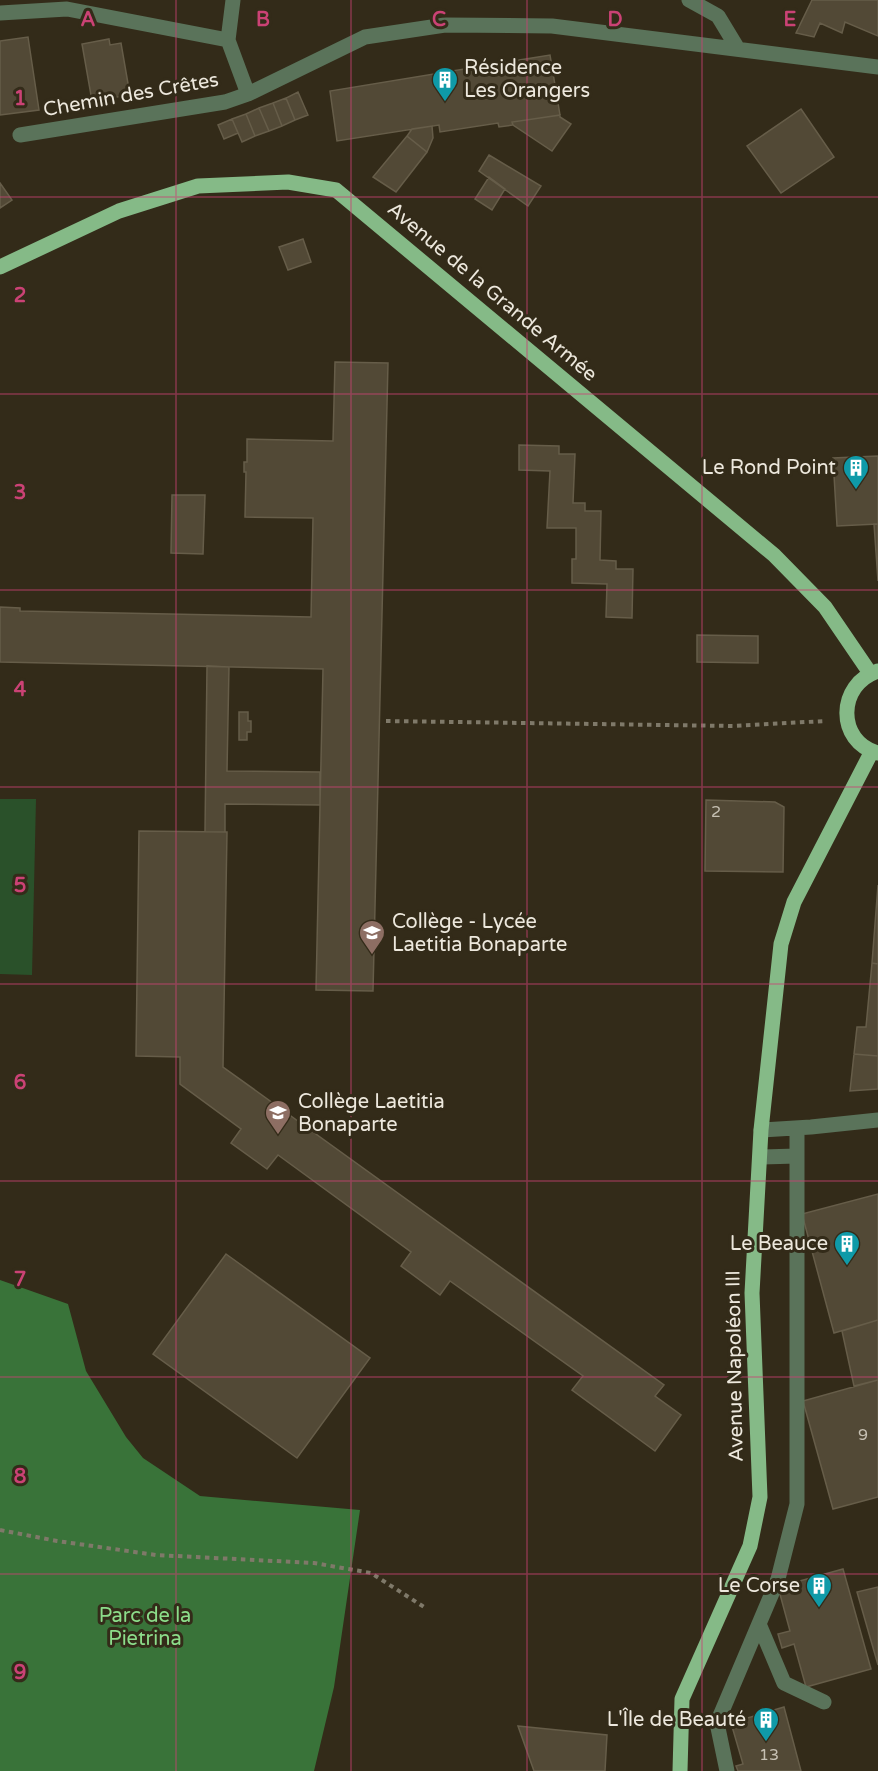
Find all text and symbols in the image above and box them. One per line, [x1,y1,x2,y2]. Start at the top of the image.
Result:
text: A [81,8,96,32]
text: B [256,8,270,32]
text: C [432,8,446,32]
text: D [607,8,623,32]
text: E [784,8,797,32]
place label: Résidence Les Orangers [464,56,590,103]
building icon: Résidence Les Orangers [430,65,460,103]
street label: Chemin des Crêtes [41,68,221,122]
text: 1 [14,87,26,111]
street label: Avenue de la Grande Armée [382,197,602,387]
text: 2 [14,284,26,308]
building icon: Le Rond Point [841,453,871,491]
place label: Le Rond Point [702,456,836,480]
text: 3 [14,481,26,505]
text: 4 [14,678,27,702]
house number: 2 [711,802,721,822]
text: 5 [14,874,26,898]
place label: Collège - Lycée Laetitia Bonaparte [392,910,567,957]
school or university icon: Collège - Lycée Laetitia Bonaparte [357,918,387,956]
text: 6 [14,1071,26,1095]
place label: Collège Laetitia Bonaparte [298,1090,445,1137]
school or university icon: Collège Laetitia Bonaparte [263,1098,293,1136]
building icon: Le Beauce [832,1229,862,1267]
place label: Le Beauce [730,1232,828,1256]
text: 7 [14,1268,26,1292]
street label: Avenue Napoléon III [721,1270,749,1462]
house number: 9 [858,1425,868,1445]
text: 8 [14,1465,26,1489]
building icon: Le Corse [804,1571,834,1609]
place label: Le Corse [718,1574,800,1598]
park label: Parc de la Pietrina [99,1604,191,1651]
text: 9 [14,1661,26,1685]
building icon: L'Île de Beauté [751,1705,781,1743]
place label: L'Île de Beauté [607,1707,746,1732]
house number: 13 [759,1745,779,1765]

